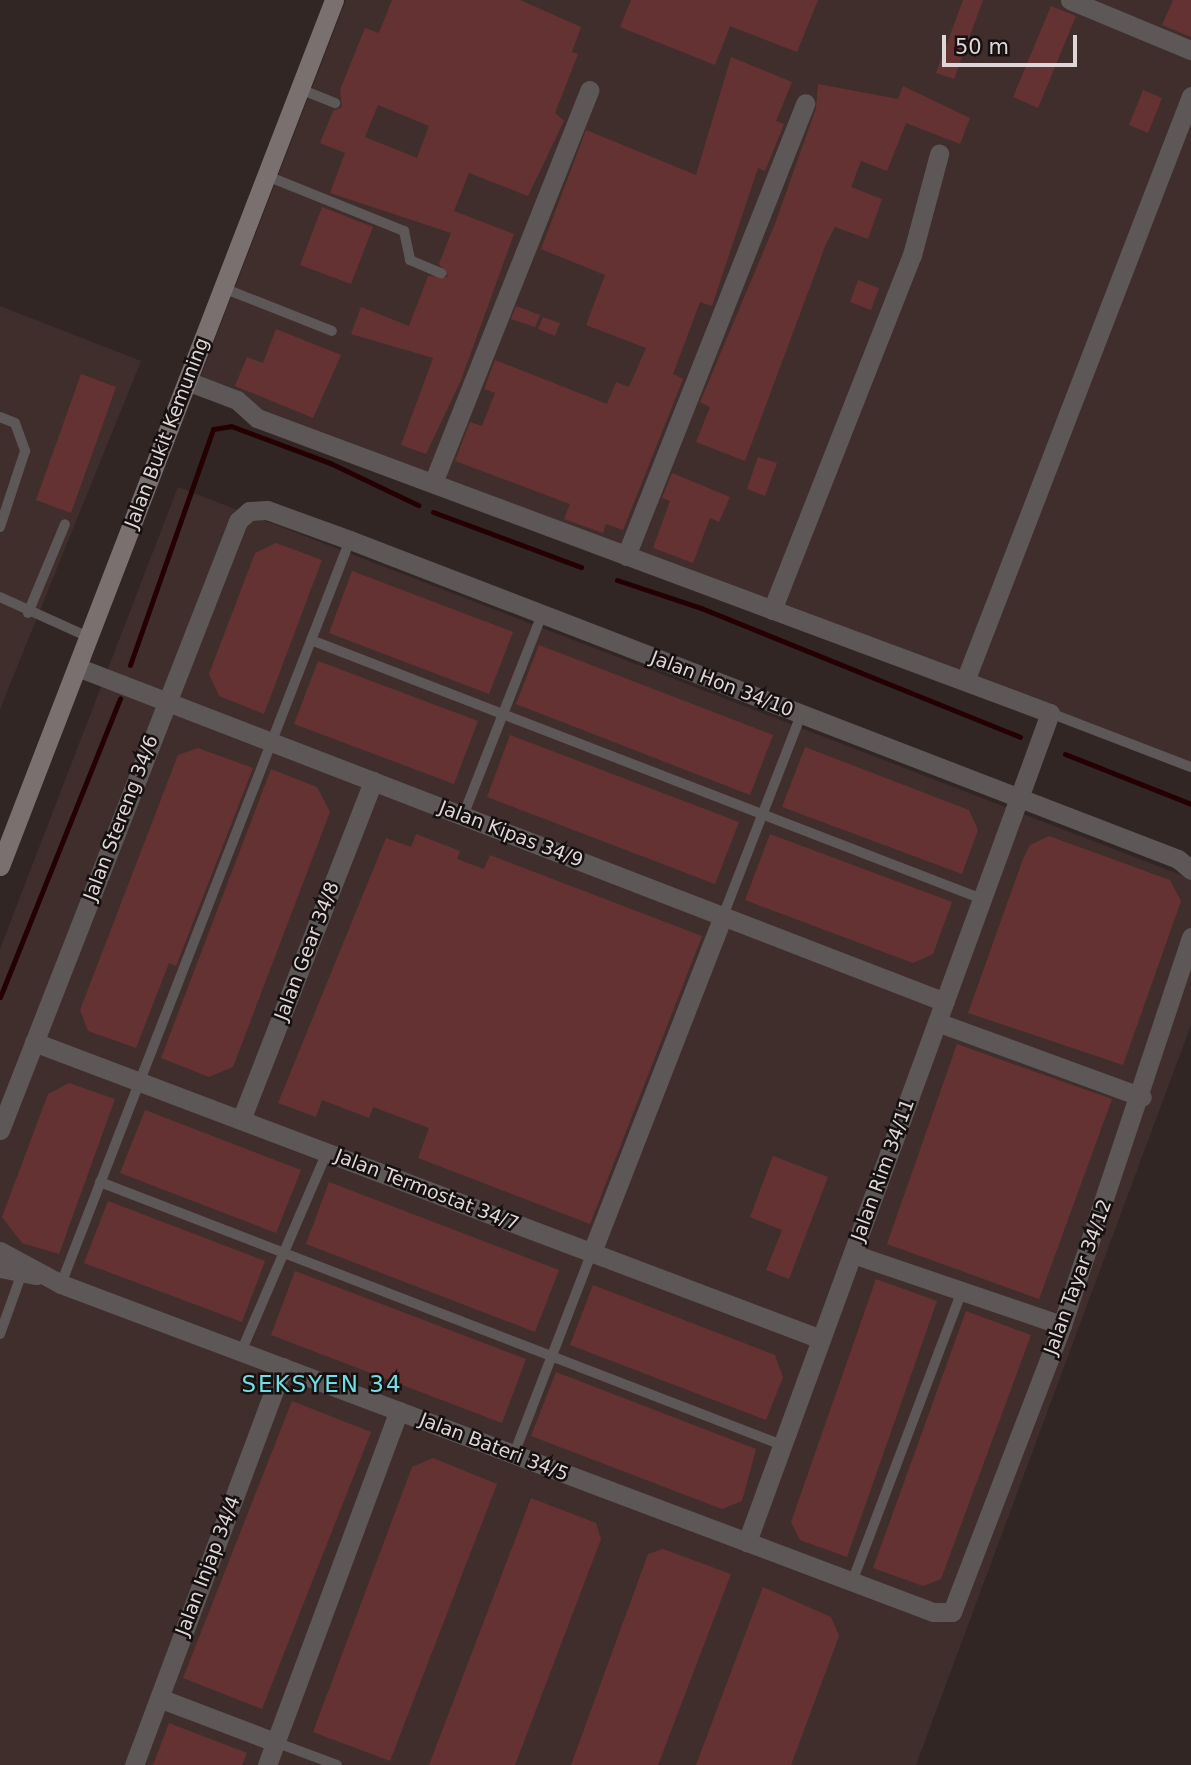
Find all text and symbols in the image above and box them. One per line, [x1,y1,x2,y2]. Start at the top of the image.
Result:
scale bar [946,21,1081,65]
text: 50 m [955,35,1009,59]
street label: Jalan Bukit Kemuning [120,334,214,532]
street label: Jalan Hon 34/10 [647,646,797,722]
street label: Jalan Stereng 34/6 [79,732,163,904]
street label: Jalan Kipas 34/9 [436,796,586,872]
street label: Jalan Gear 34/8 [270,878,344,1024]
street label: Jalan Rim 34/11 [847,1096,919,1244]
street label: Jalan Termostat 34/7 [332,1144,522,1236]
street label: Jalan Tayar 34/12 [1039,1196,1117,1358]
district label: SEKSYEN 34 [243,1370,401,1398]
street label: Jalan Bateri 34/5 [416,1408,572,1486]
street label: Jalan Injap 34/4 [171,1493,245,1639]

